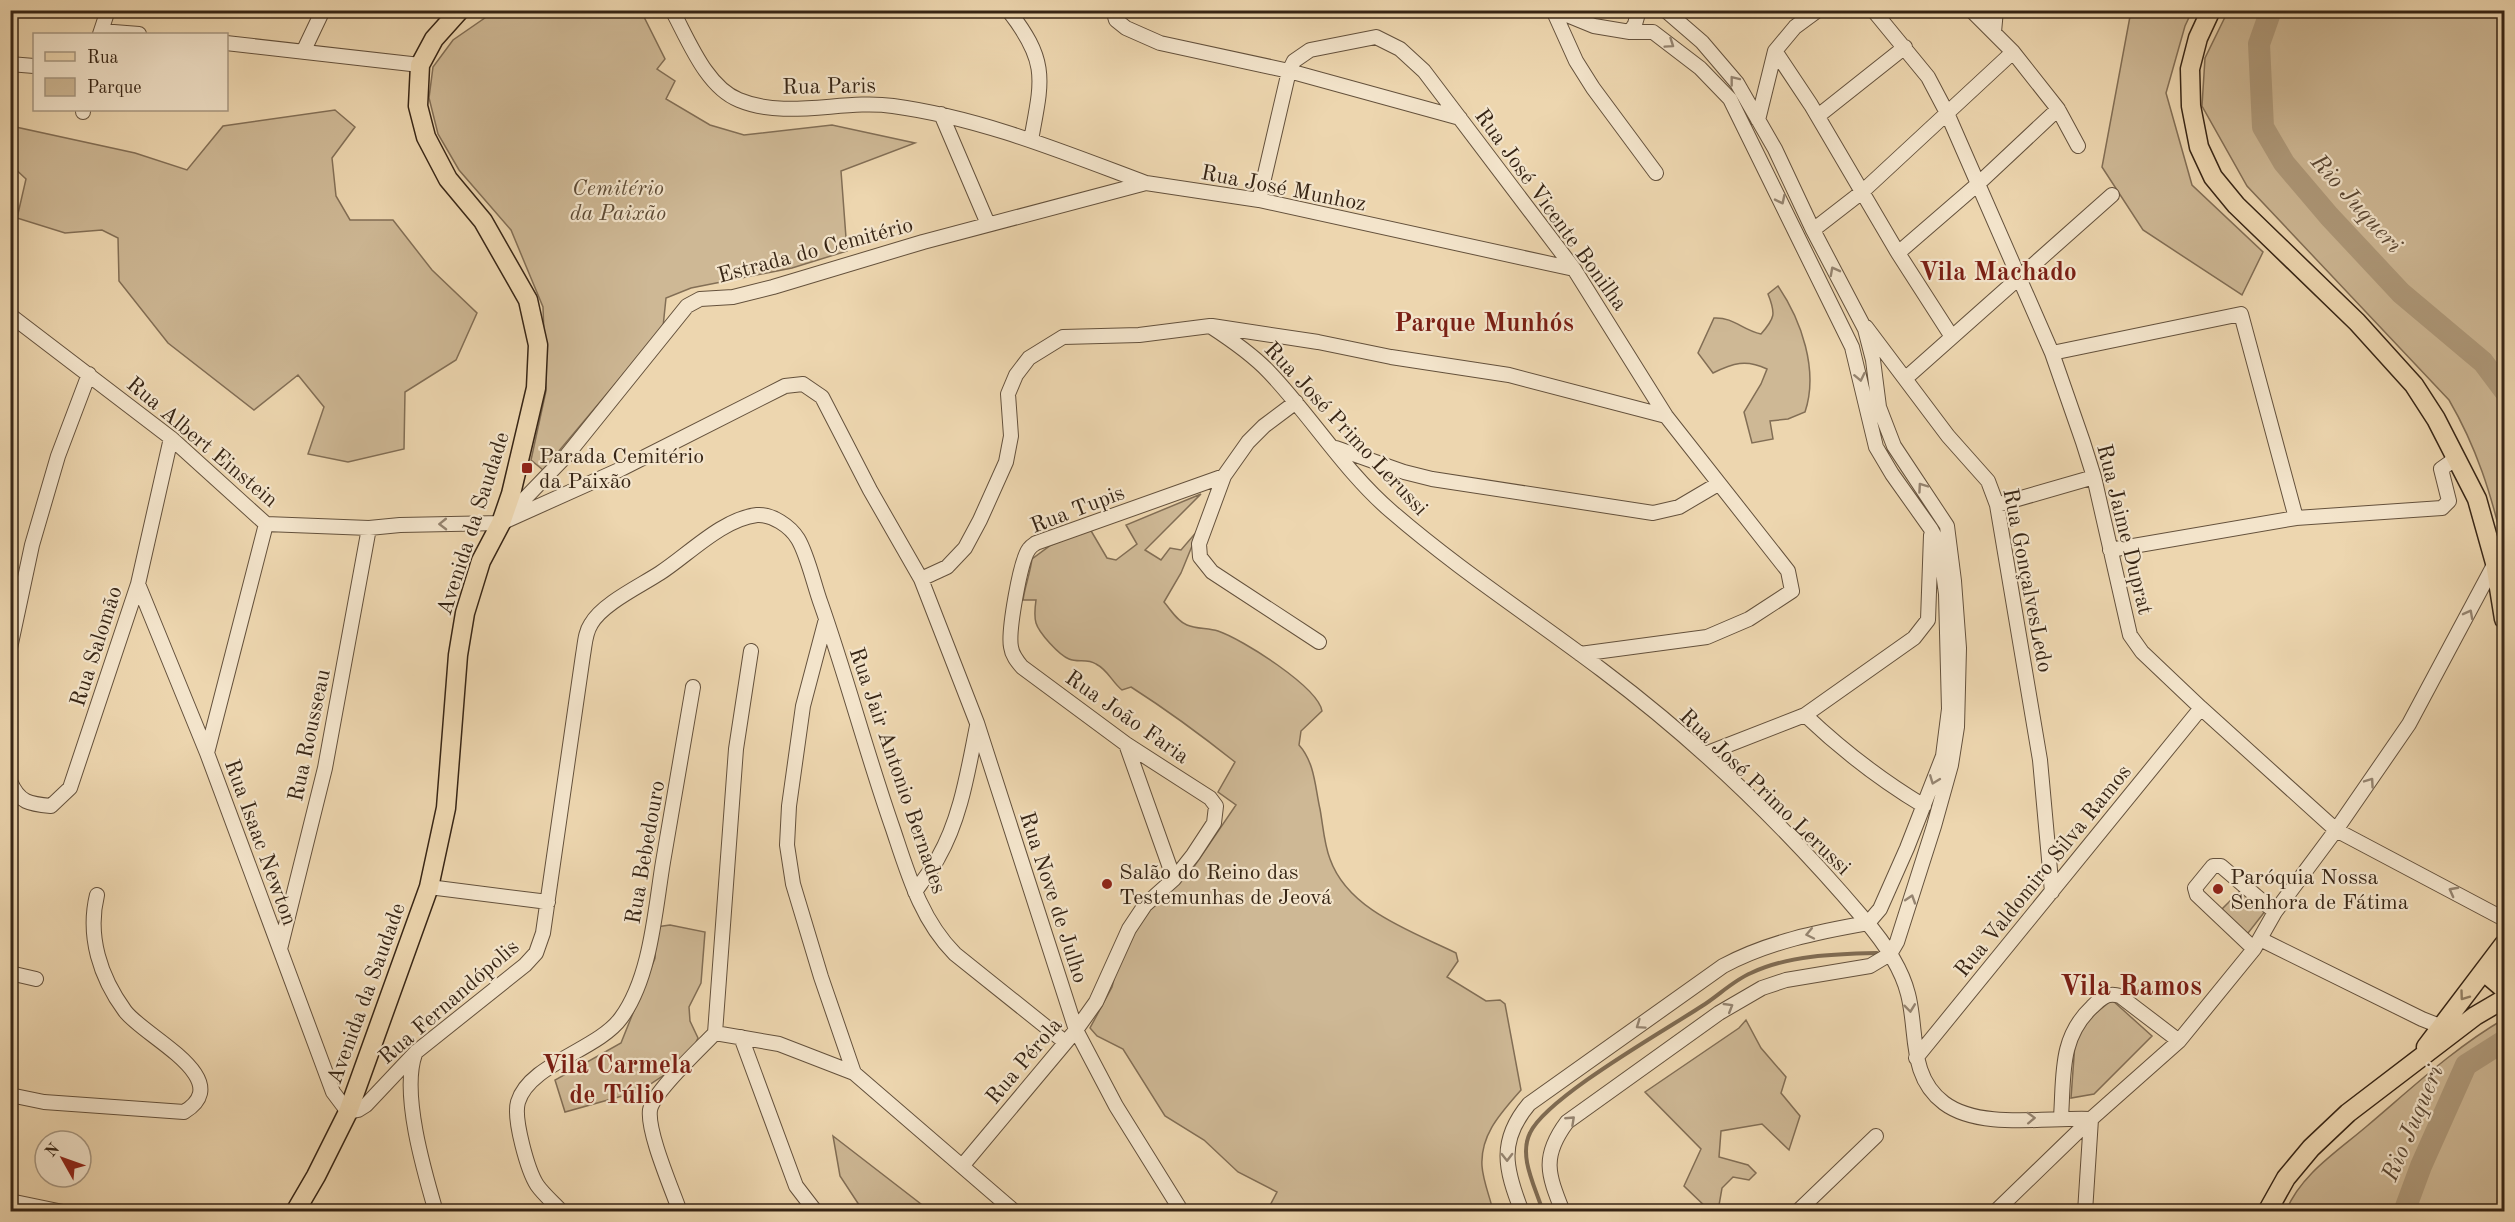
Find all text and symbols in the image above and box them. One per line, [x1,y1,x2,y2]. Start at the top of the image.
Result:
legend [33,33,228,111]
one-way arrow [1663,37,1674,48]
text: Rua [87,49,118,67]
street label: Rua Paris [782,75,876,99]
one-way arrow [1730,76,1741,87]
text: Parque [87,79,142,97]
street label: Rua José Vicente Bonilha [1470,105,1631,315]
water label: Rio Juqueri [2305,150,2406,258]
street label: Rua José Munhoz [1199,162,1368,216]
park label: Cemitério da Paixão [570,178,666,225]
one-way arrow [1774,193,1785,204]
street label: Estrada do Cemitério [715,214,916,288]
district label: Vila Machado [1919,260,2077,286]
one-way arrow [1830,267,1841,277]
district label: Parque Munhós [1394,311,1574,337]
street label: Rua José Primo Lerussi [1260,338,1431,520]
one-way arrow [1853,372,1866,382]
street label: Rua Albert Einstein [122,373,282,512]
street label: Avenida da Saudade [434,429,514,618]
street label: Rua Jaime Duprat [2092,442,2156,617]
place label: Parada Cemitério da Paixão [539,446,704,493]
marker: Parada Cemitério da Paixão [520,461,534,475]
street label: Rua Tupis [1028,482,1128,538]
one-way arrow [1918,483,1929,494]
street label: Rua GonçalvesLedo [1998,486,2056,674]
one-way arrow [438,517,447,530]
street label: Rua Salomão [67,584,127,710]
one-way arrow [2461,609,2473,620]
street label: Rua Jair Antonio Bernades [845,645,950,897]
street label: Rua Rousseau [285,667,335,804]
street label: Rua João Faria [1061,667,1193,768]
street label: Rua José Primo Lerussi [1675,705,1854,880]
street label: Rua Isaac Newton [220,757,300,929]
street label: Rua Valdomiro Silva Ramos [1951,761,2136,982]
one-way arrow [1929,774,1941,785]
one-way arrow [2363,778,2374,789]
street label: Rua Bebedouro [623,779,669,926]
street label: Rua Nove de Julho [1015,809,1091,986]
place label: Salão do Reino das Testemunhas de Jeová [1119,862,1332,909]
place label: Paróquia Nossa Senhora de Fátima [2230,867,2409,914]
marker: Salão do Reino das Testemunhas de Jeová [1100,877,1114,891]
marker: Paróquia Nossa Senhora de Fátima [2211,882,2225,896]
one-way arrow [2448,887,2459,898]
one-way arrow [1904,894,1916,905]
street label: Avenida da Saudade [324,900,410,1087]
one-way arrow [1805,927,1815,940]
street label: Rua Fernandópolis [375,936,524,1069]
district label: Vila Ramos [2060,974,2202,1002]
one-way arrow [2460,990,2471,1001]
one-way arrow [1723,1003,1733,1015]
one-way arrow [1903,1004,1915,1013]
street label: Rua Pérola [982,1014,1067,1109]
one-way arrow [1636,1018,1647,1029]
district label: Vila Carmela de Túlio [542,1053,692,1109]
water label: Rio Juqueri [2378,1062,2449,1186]
one-way arrow [2027,1112,2036,1125]
one-way arrow [1563,1117,1574,1128]
north arrow [33,1129,93,1189]
text: N [43,1140,64,1160]
one-way arrow [1501,1152,1513,1161]

